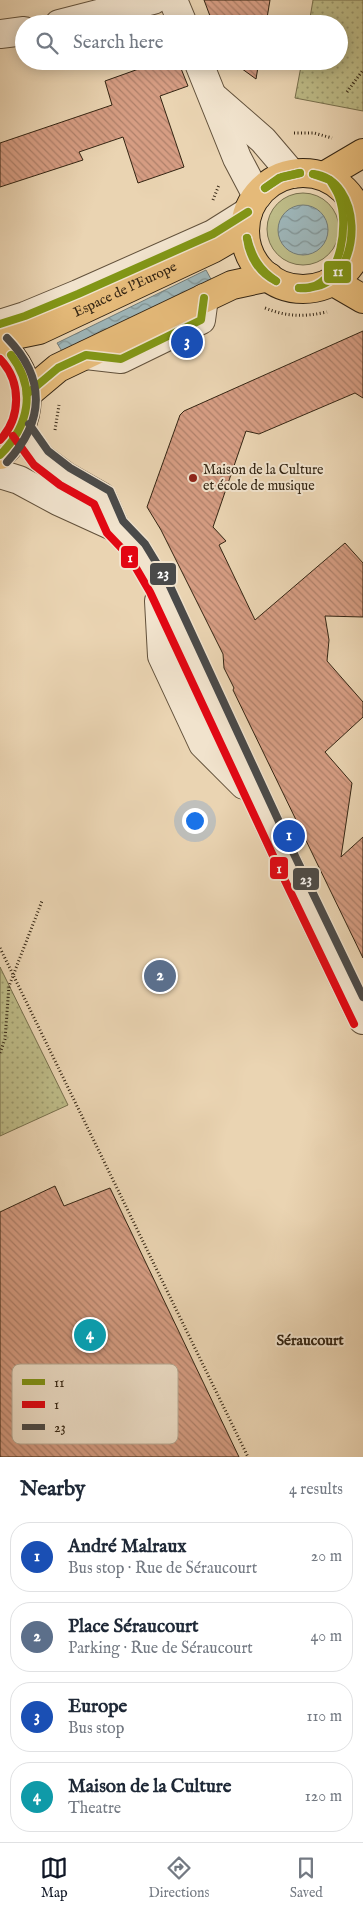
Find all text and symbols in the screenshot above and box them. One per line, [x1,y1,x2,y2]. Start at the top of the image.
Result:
search box [15,15,348,70]
icon: search [33,29,61,57]
text: Search here [73,31,164,55]
street label: Espace de l'Europe [71,257,180,322]
line badge: 11 [323,260,352,284]
text: 11 [333,263,343,281]
pin: 3 [171,323,203,361]
place label: Maison de la Culture et école de musique [203,461,324,495]
marker: Maison de la Culture et école de musique [187,472,199,484]
line badge: 1 [120,545,139,569]
text: 1 [127,549,133,567]
line badge: 23 [149,562,177,586]
text: 23 [157,565,169,583]
your location [182,808,208,834]
pin: 1 [273,817,305,855]
line badge: 1 [269,856,289,880]
text: 1 [276,860,282,878]
line badge: 23 [292,867,320,891]
text: 23 [300,871,312,889]
pin: 2 [144,957,176,995]
pin: 4 [74,1316,106,1354]
district label: Séraucourt [276,1331,344,1350]
legend [12,1364,178,1444]
text: 11 [54,1374,64,1392]
text: 1 [54,1396,59,1414]
text: 23 [54,1419,66,1437]
text: Nearby [20,1476,85,1503]
text: 4 results [289,1480,343,1500]
text: André Malraux [68,1535,187,1559]
text: 1 [34,1547,40,1567]
text: 20 m [311,1547,342,1567]
text: Bus stop · Rue de Séraucourt [68,1559,257,1579]
text: Place Séraucourt [68,1615,199,1639]
text: 2 [33,1627,41,1647]
text: 40 m [310,1627,342,1647]
text: Parking · Rue de Séraucourt [68,1639,253,1659]
text: Europe [68,1695,127,1719]
text: 3 [34,1707,40,1727]
text: 110 m [306,1707,342,1727]
text: Bus stop [68,1719,124,1739]
text: Maison de la Culture [68,1775,232,1799]
text: 4 [33,1787,41,1807]
text: 120 m [305,1787,342,1807]
text: Theatre [68,1799,121,1819]
tab: Map [40,1854,68,1902]
tab: Directions [148,1854,209,1902]
tab: Saved [290,1854,323,1902]

